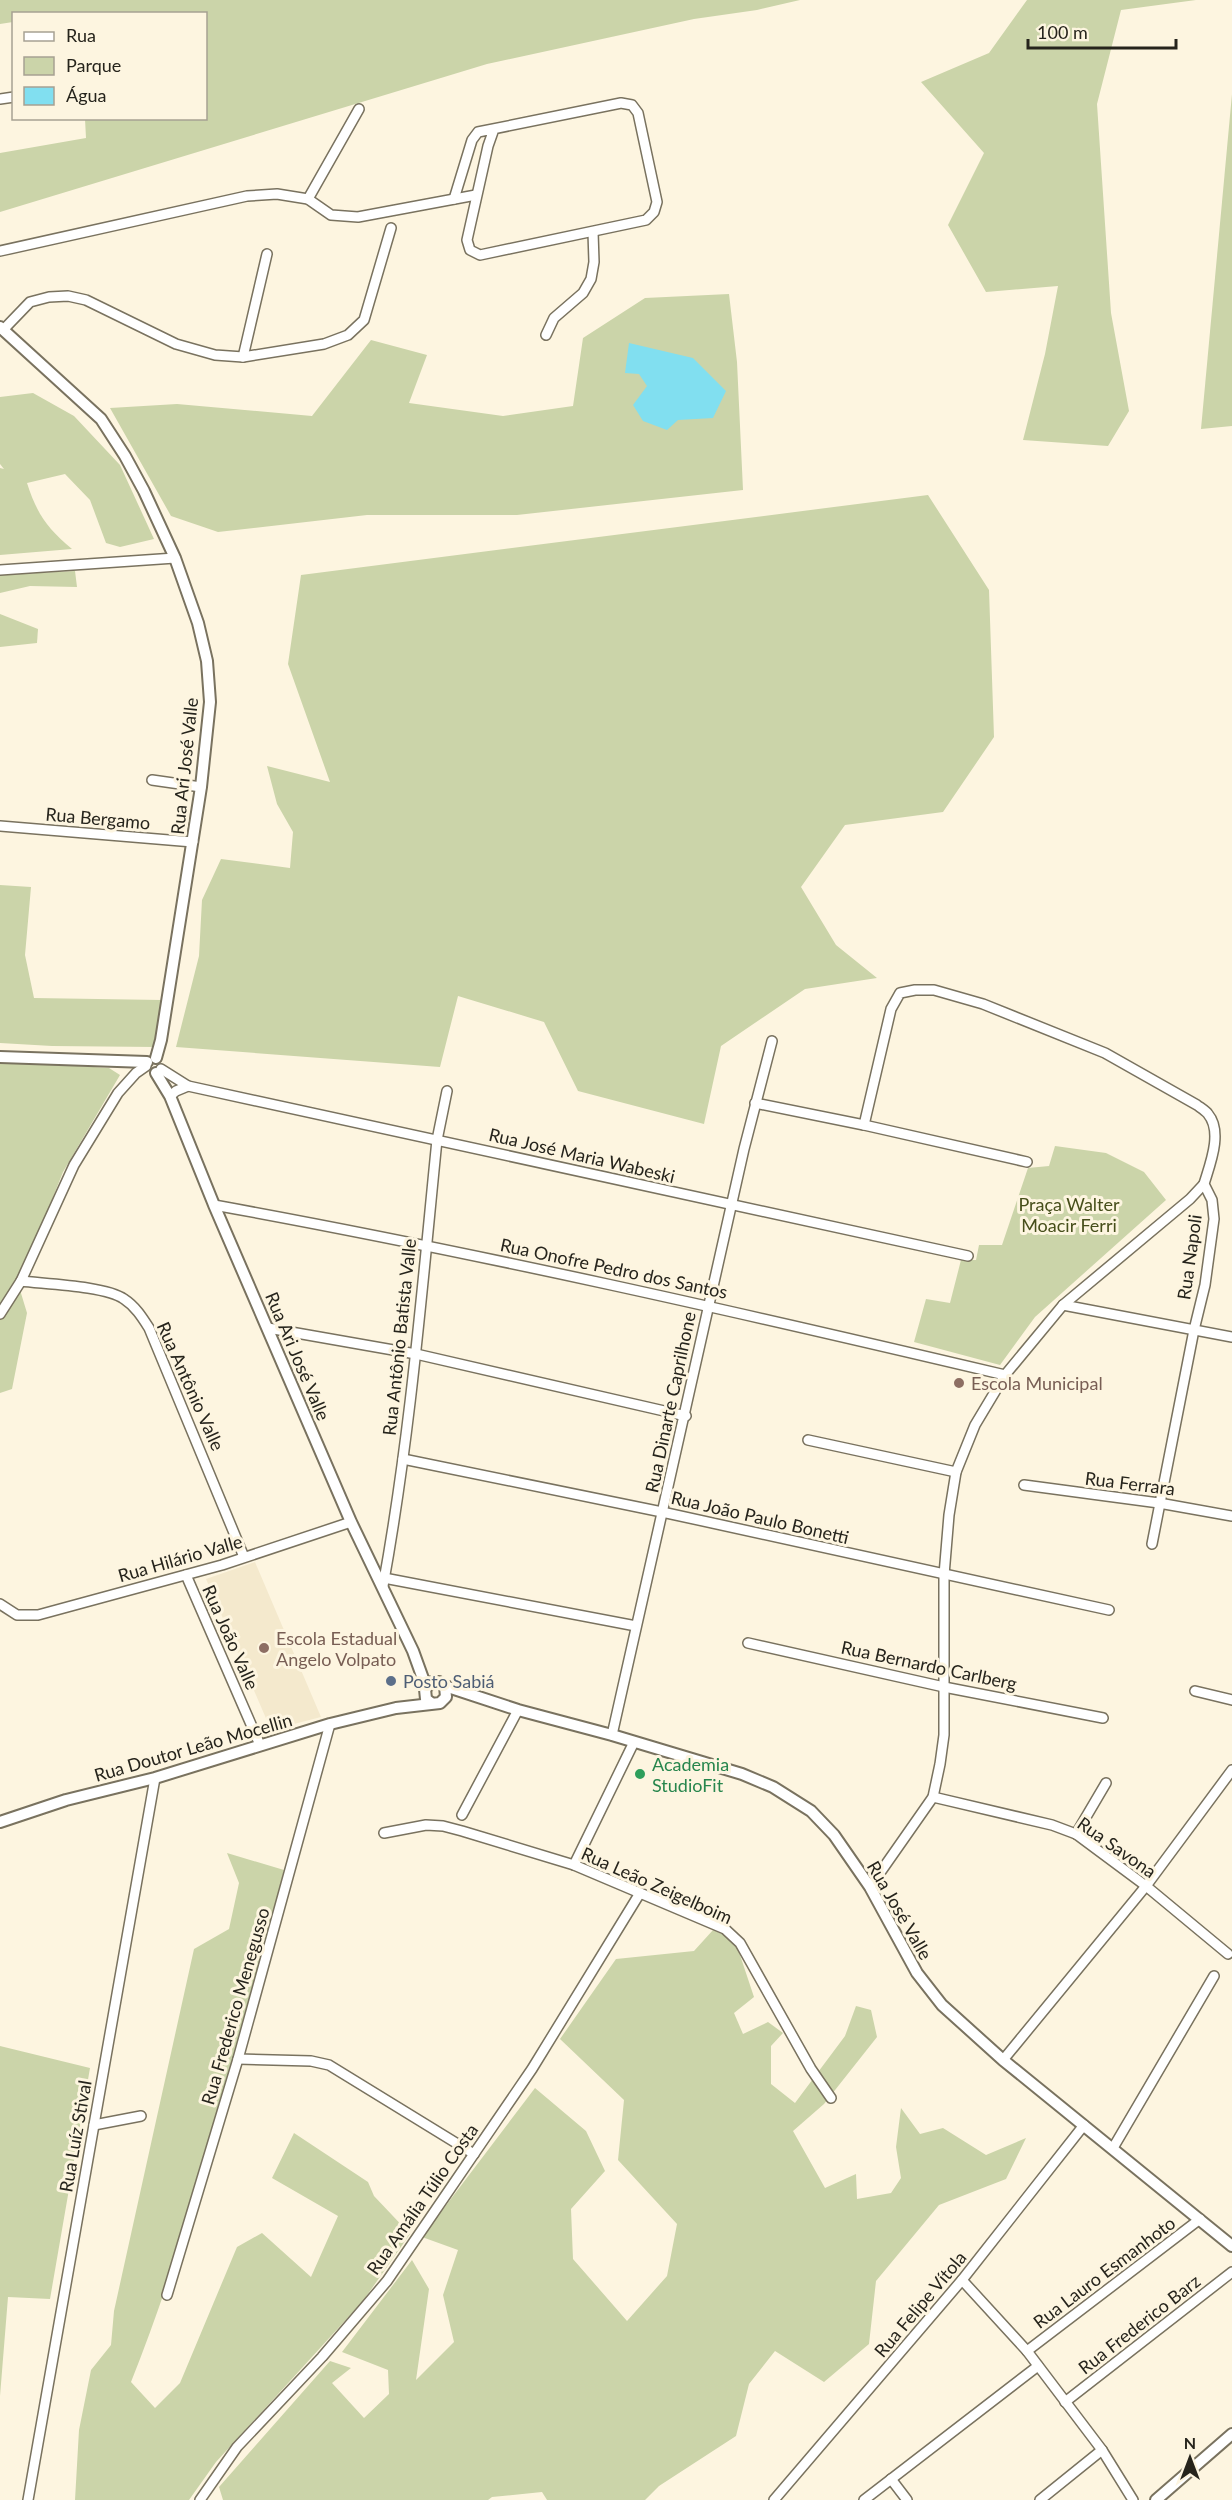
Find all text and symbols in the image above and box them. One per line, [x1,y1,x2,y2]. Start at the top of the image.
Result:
legend [12,12,207,120]
scale bar [1028,12,1176,50]
text: 100 m [1037,21,1088,43]
text: Rua [66,24,96,46]
text: Parque [66,54,121,76]
text: Água [66,84,107,106]
street label: Rua Ari José Valle [166,696,202,836]
street label: Rua Bergamo [45,802,151,834]
street label: Rua José Maria Wabeski [487,1123,677,1187]
park label: Praça Walter Moacir Ferri [1018,1193,1120,1236]
street label: Rua Napoli [1172,1213,1206,1301]
street label: Rua Onofre Pedro dos Santos [498,1233,730,1303]
street label: Rua Antônio Batista Valle [378,1237,420,1437]
street label: Rua Ari José Valle [261,1288,335,1424]
street label: Rua Dinarte Caprilhone [640,1310,700,1494]
street label: Rua Antônio Valle [153,1318,229,1454]
place label: Escola Municipal [971,1372,1103,1394]
marker: Escola Municipal [952,1376,966,1390]
street label: Rua Ferrara [1084,1467,1176,1499]
street label: Rua João Paulo Bonetti [669,1486,851,1548]
street label: Rua Hilário Valle [115,1530,245,1586]
street label: Rua João Valle [198,1581,264,1693]
place label: Escola Estadual Angelo Volpato [276,1627,397,1670]
street label: Rua Bernardo Carlberg [839,1636,1019,1694]
marker: Escola Estadual Angelo Volpato [257,1641,271,1655]
place label: Posto Sabiá [403,1670,495,1692]
marker: Posto Sabiá [384,1674,398,1688]
street label: Rua Doutor Leão Mocellin [91,1708,295,1786]
place label: Academia StudioFit [652,1753,729,1796]
marker: Academia StudioFit [633,1767,647,1781]
street label: Rua Savona [1073,1812,1161,1882]
street label: Rua Leão Zeigelboim [578,1842,736,1928]
street label: Rua José Valle [863,1857,937,1963]
street label: Rua Frederico Menegusso [196,1905,274,2107]
street label: Rua Luíz Stival [54,2078,96,2194]
street label: Rua Amália Túlio Costa [362,2119,482,2279]
street label: Rua Lauro Esmanhoto [1029,2211,1179,2333]
street label: Rua Felipe Vítola [869,2247,971,2361]
street label: Rua Frederico Barz [1074,2270,1204,2378]
north arrow [1160,2428,1220,2488]
text: N [1184,2433,1196,2452]

